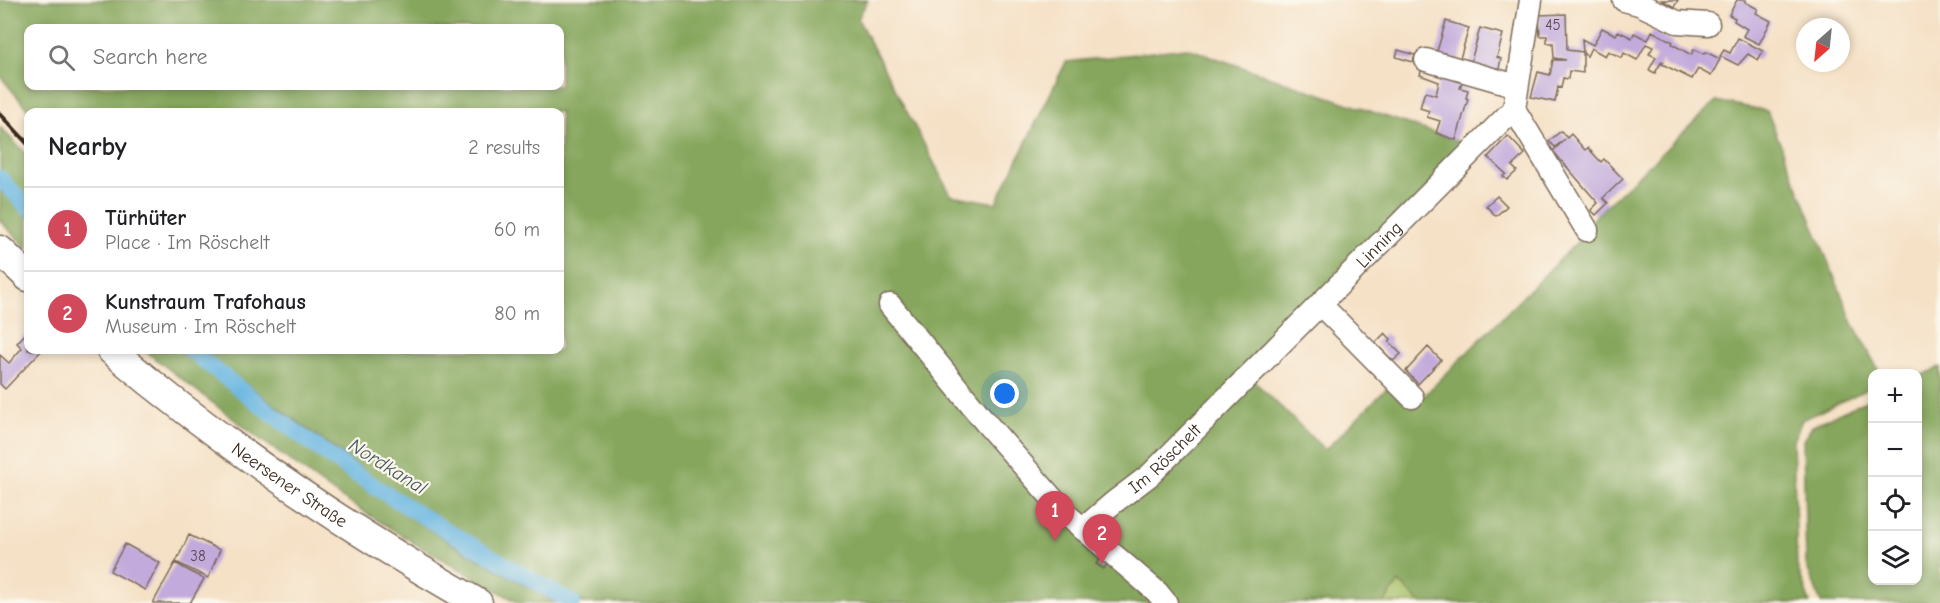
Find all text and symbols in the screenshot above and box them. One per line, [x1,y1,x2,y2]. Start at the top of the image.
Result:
house number: 45 [1545,16,1561,34]
north arrow [1796,18,1850,72]
search box [24,24,564,90]
icon: search [45,41,78,74]
text: Search here [93,44,208,70]
text: Nearby [48,132,127,162]
text: 2 results [468,136,540,159]
text: Türhüter [105,205,186,231]
text: 1 [64,218,71,241]
text: 60 m [494,218,540,241]
street label: Linning [1352,218,1407,272]
text: Place · Im Röschelt [105,231,269,254]
text: Kunstraum Trafohaus [105,289,306,315]
text: 2 [63,302,72,325]
text: 80 m [494,302,540,325]
text: Museum · Im Röschelt [105,315,296,338]
map controls [1868,369,1922,585]
button: + [1868,369,1922,423]
your location [990,379,1019,408]
street label: Im Röschelt [1125,419,1206,498]
button: − [1868,423,1922,477]
water label: Nordkanal [345,433,431,500]
street label: Neersener Straße [227,438,351,532]
button: locate [1868,477,1922,531]
pin: 1 [1036,492,1074,541]
pin: 2 [1082,514,1122,564]
button: layers [1868,531,1922,585]
house number: 38 [190,547,206,565]

